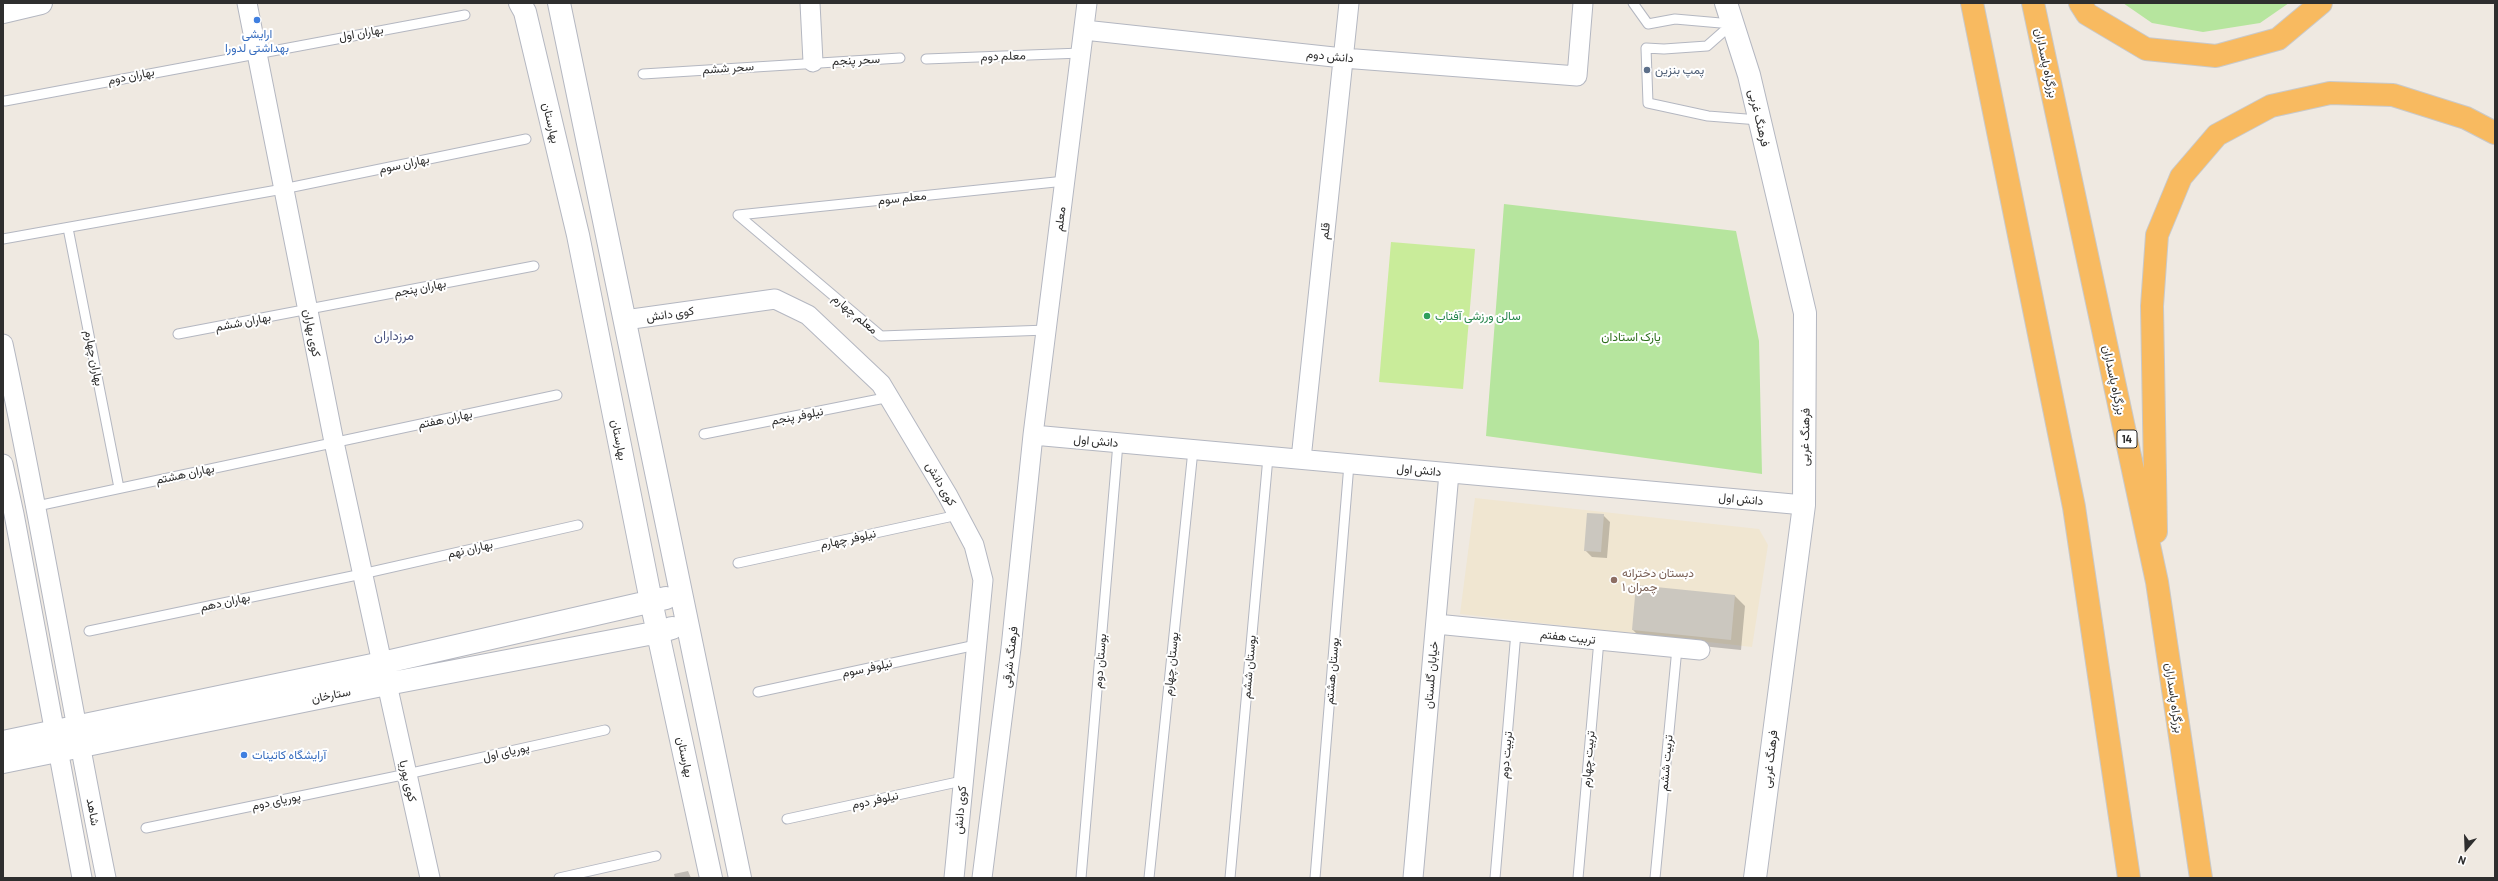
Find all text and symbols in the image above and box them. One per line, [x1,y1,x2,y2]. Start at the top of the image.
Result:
marker: ارایشی بهداشتی لدورا [252,15,262,25]
street label: بهاران اول [338,22,384,44]
place label: ارایشی بهداشتی لدورا [225,27,289,55]
street label: بزرگراه پاسداران [2032,27,2060,99]
street label: دانش دوم [1306,46,1354,66]
street label: معلم دوم [980,48,1026,64]
street label: سحر پنجم [832,52,880,68]
street label: سحر ششم [702,59,754,77]
place label: پمپ بنزین [1655,63,1704,77]
street label: بهاران دوم [106,64,156,88]
marker: پمپ بنزین [1642,65,1652,75]
street label: فرهنگ غربی [1745,88,1773,148]
street label: بهارستان [539,101,563,145]
street label: بهاران سوم [377,152,431,176]
street label: معلم سوم [877,188,927,208]
street label: معلم [1051,206,1069,232]
street label: قلم [1317,222,1333,240]
street label: بهاران پنجم [393,276,447,300]
street label: معلم چهارم [829,291,881,337]
street label: کوی دانش [645,304,695,324]
street label: کوی بهاران [300,308,324,358]
place label: سالن ورزشی آفتاب [1435,309,1521,323]
street label: بهاران ششم [214,310,272,334]
marker: سالن ورزشی آفتاب [1422,311,1432,321]
district label: مرزداران [374,328,414,344]
street label: بهاران چهارم [82,329,106,387]
park label: پارک استادان [1601,330,1661,344]
street label: بزرگراه پاسداران [2100,344,2128,416]
street label: نیلوفر پنجم [770,404,824,428]
street label: بهاران هفتم [416,406,474,432]
street label: فرهنگ غربی [1797,408,1813,466]
street label: بهارستان [608,418,630,462]
road number: 14 [2117,430,2137,448]
street label: دانش اول [1073,432,1119,450]
street label: کوی دانش [923,459,959,509]
street label: بهاران هشتم [154,461,216,487]
street label: دانش اول [1396,461,1442,479]
street label: دانش اول [1718,490,1764,508]
street label: نیلوفر چهارم [819,526,877,552]
street label: بهاران نهم [446,537,494,561]
place label: دبستان دخترانه چمران ۱ [1622,566,1694,594]
marker: دبستان دخترانه چمران ۱ [1609,575,1619,585]
street label: بهاران دهم [199,590,251,614]
street label: فرهنگ شرقی [999,625,1021,689]
street label: تربیت هفتم [1540,627,1596,647]
street label: بوستان چهارم [1160,631,1182,697]
street label: بوستان دوم [1090,633,1110,689]
street label: بوستان ششم [1239,635,1259,699]
street label: بوستان هشتم [1322,637,1342,705]
street label: خیابان گلستان [1421,641,1441,709]
street label: نیلوفر سوم [840,656,894,680]
street label: بزرگراه پاسداران [2162,662,2186,734]
street label: ستارخان [310,684,352,706]
street label: فرهنگ غربی [1759,729,1781,789]
street label: تربیت چهارم [1578,730,1598,788]
street label: تربیت دوم [1497,731,1515,779]
street label: تربیت ششم [1656,734,1676,792]
street label: بهارستان [674,735,696,779]
street label: پوریای اول [481,740,531,764]
place label: آرایشگاه کاتینات [252,748,326,762]
marker: آرایشگاه کاتینات [239,750,249,760]
street label: کوی پوریا [396,759,420,803]
street label: کوی دانش [951,785,969,835]
street label: نیلوفر دوم [850,788,900,812]
street label: پوریای دوم [250,789,302,813]
street label: شاهد [83,797,103,827]
north arrow [2446,829,2486,869]
text: N [2456,853,2468,868]

